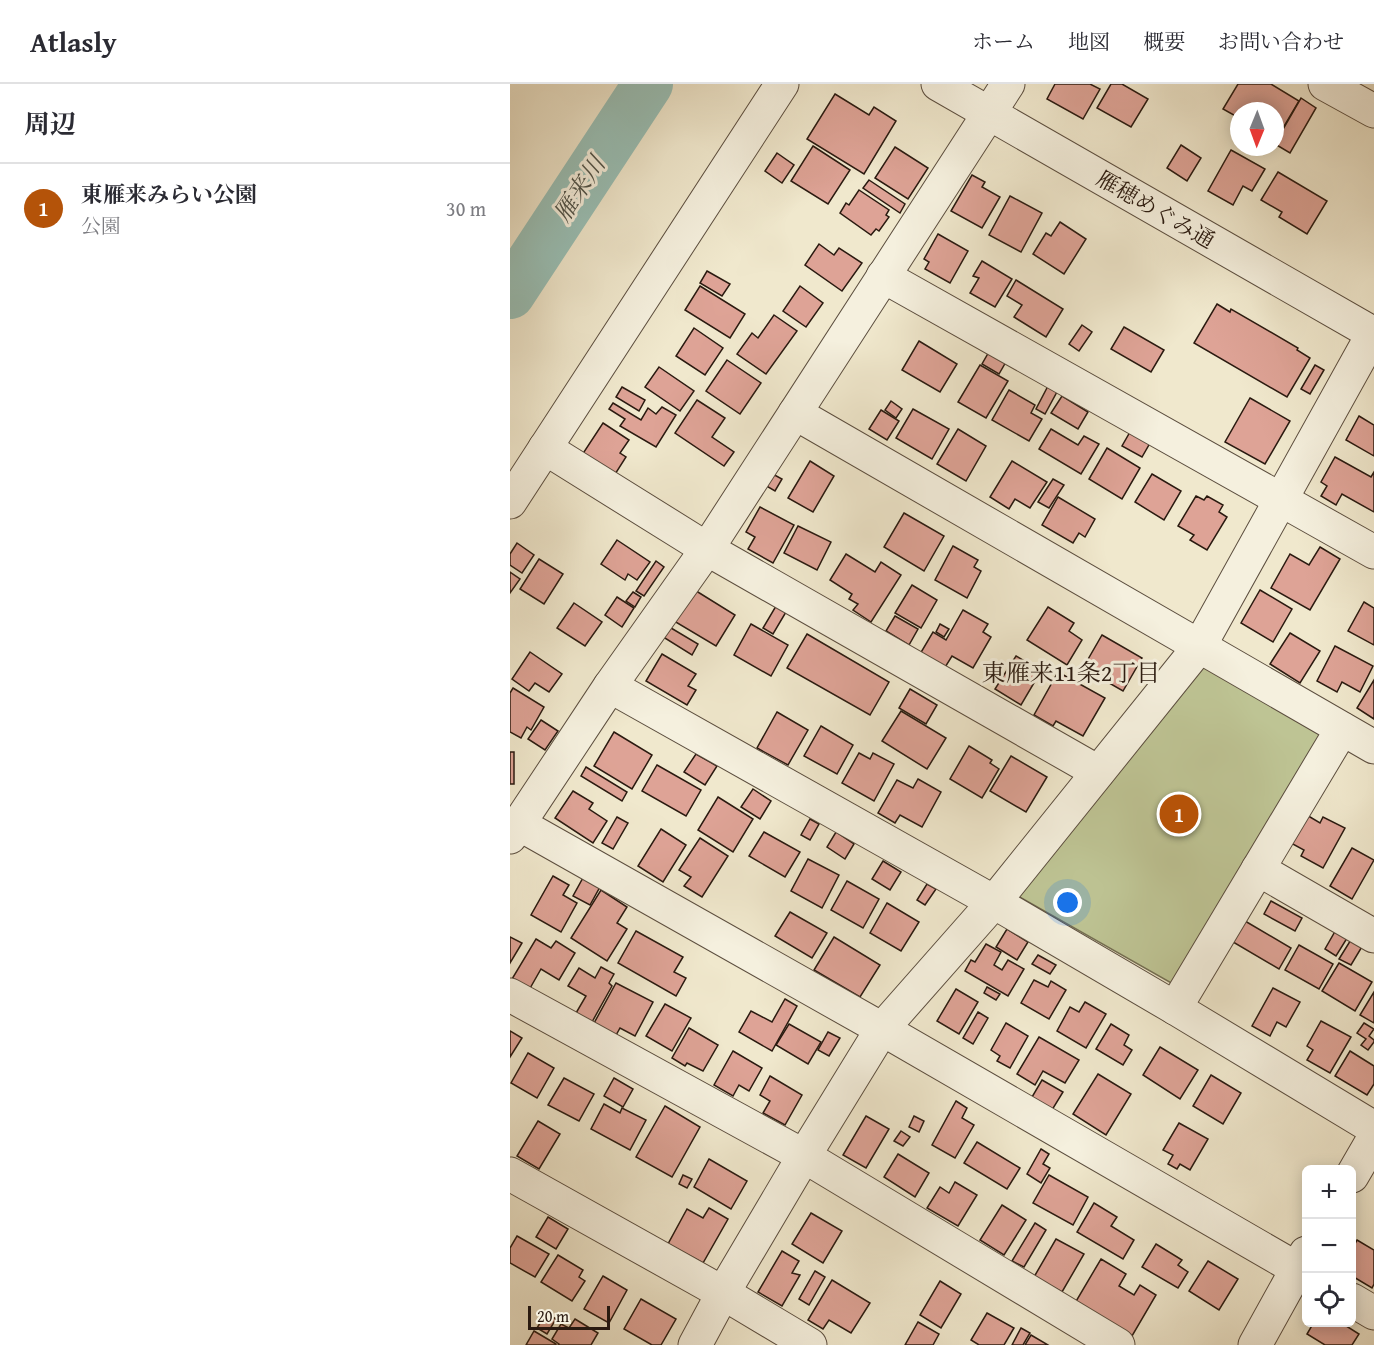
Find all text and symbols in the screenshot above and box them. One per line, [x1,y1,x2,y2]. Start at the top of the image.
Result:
text: Atlasly [30,21,117,62]
text: ホーム [972,26,1035,57]
text: 地図 [1068,26,1110,57]
text: 概要 [1143,26,1185,57]
text: お問い合わせ [1218,26,1344,57]
north arrow [1230,102,1284,156]
text: 周辺 [24,104,76,143]
water label: 雁来川 [545,147,615,229]
street label: 雁穂めぐみ通 [1091,162,1221,256]
text: 東雁来みらい公園 [81,178,257,210]
text: 1 [38,194,49,223]
text: 30 m [446,194,486,223]
text: 公園 [81,211,121,240]
district label: 東雁来11条2丁目 [982,655,1160,690]
pin: 1 [1160,792,1198,836]
your location [1053,888,1082,917]
map controls [1302,1165,1356,1327]
button: + [1302,1165,1356,1219]
button: − [1302,1219,1356,1273]
button: locate [1302,1273,1356,1327]
scale bar [528,1303,610,1330]
text: 20 m [537,1304,569,1328]

